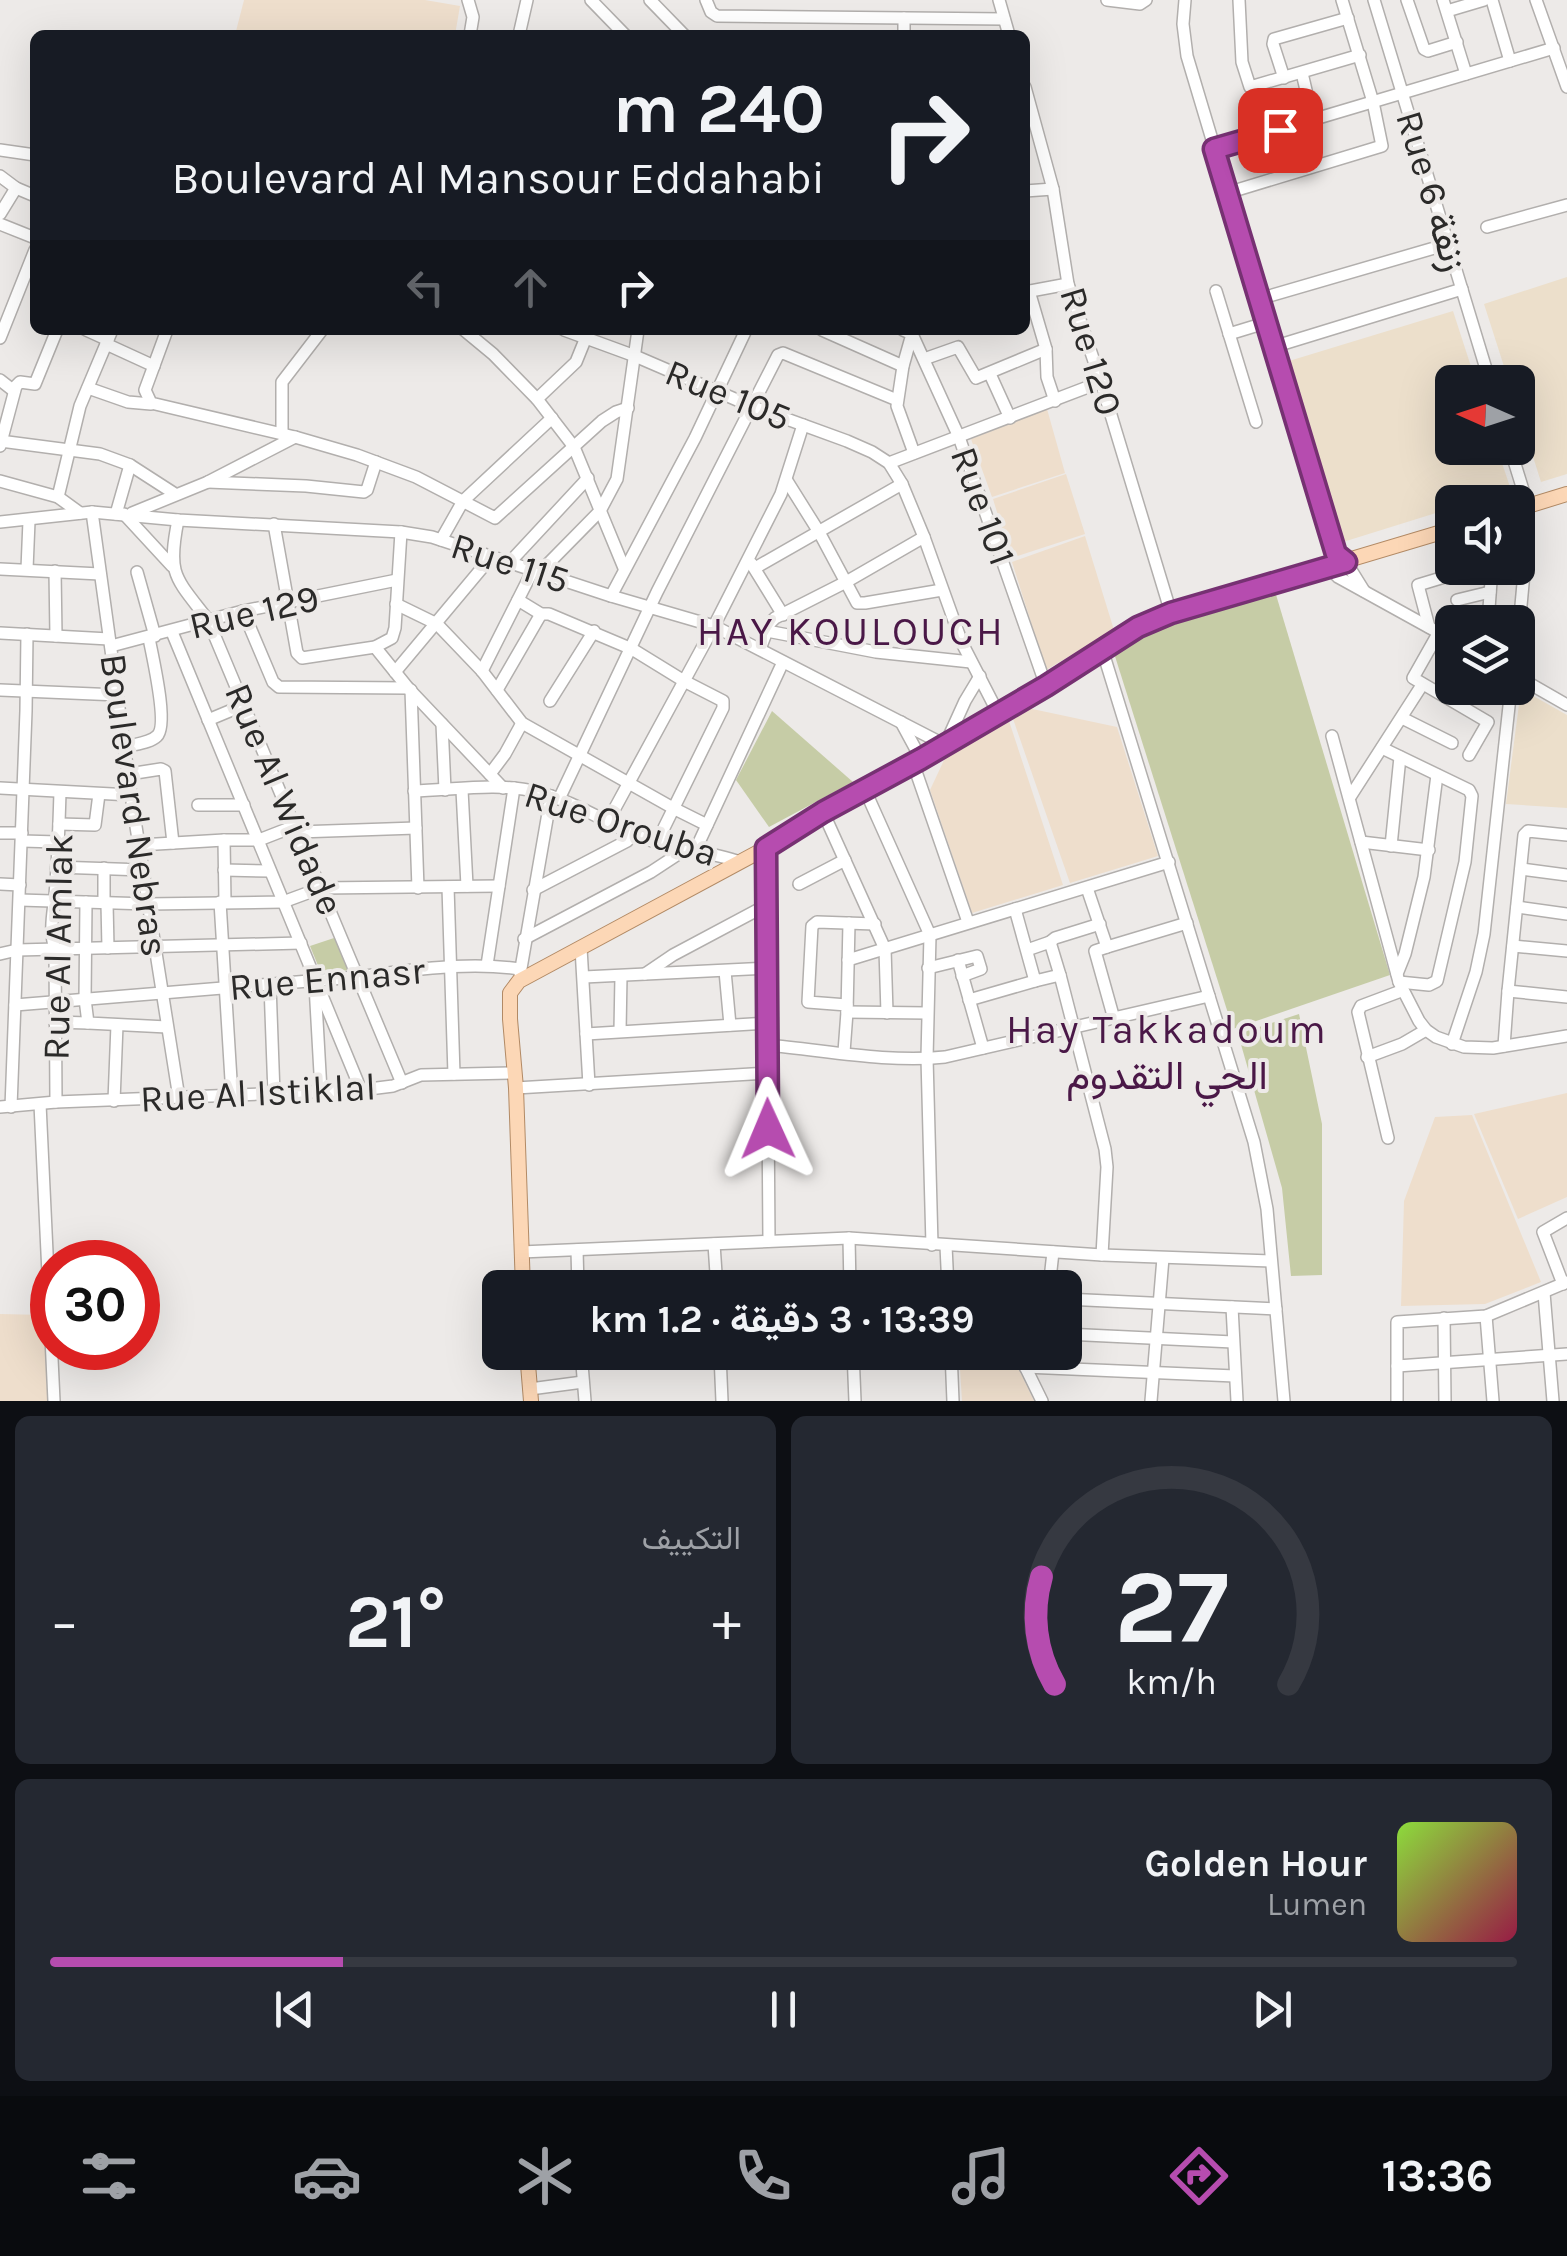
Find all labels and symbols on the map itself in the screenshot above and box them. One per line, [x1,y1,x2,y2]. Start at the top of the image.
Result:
pin [1238,88,1323,173]
street label: Rue 6 زنقة [1386,105,1478,277]
street label: Rue 120 [1050,281,1132,421]
street label: Rue 105 [659,350,797,440]
north arrow [1435,365,1535,465]
street label: Rue 101 [941,441,1025,571]
street label: Rue 115 [445,523,575,603]
street label: Rue 129 [185,575,323,649]
district label: HAY KOULOUCH [697,608,1005,655]
street label: Boulevard Nebras [90,651,178,959]
street label: Rue Al Widade [215,676,353,922]
street label: Rue Orouba [519,772,723,876]
street label: Rue Al Amlak [34,833,82,1061]
street label: Rue Ennasr [227,948,427,1010]
district label: Hay Takkadoum الحي التقدوم [1006,1006,1328,1108]
street label: Rue Al Istiklal [139,1064,377,1122]
position arrow [716,1077,820,1181]
speed limit sign: 30 [30,1240,160,1370]

